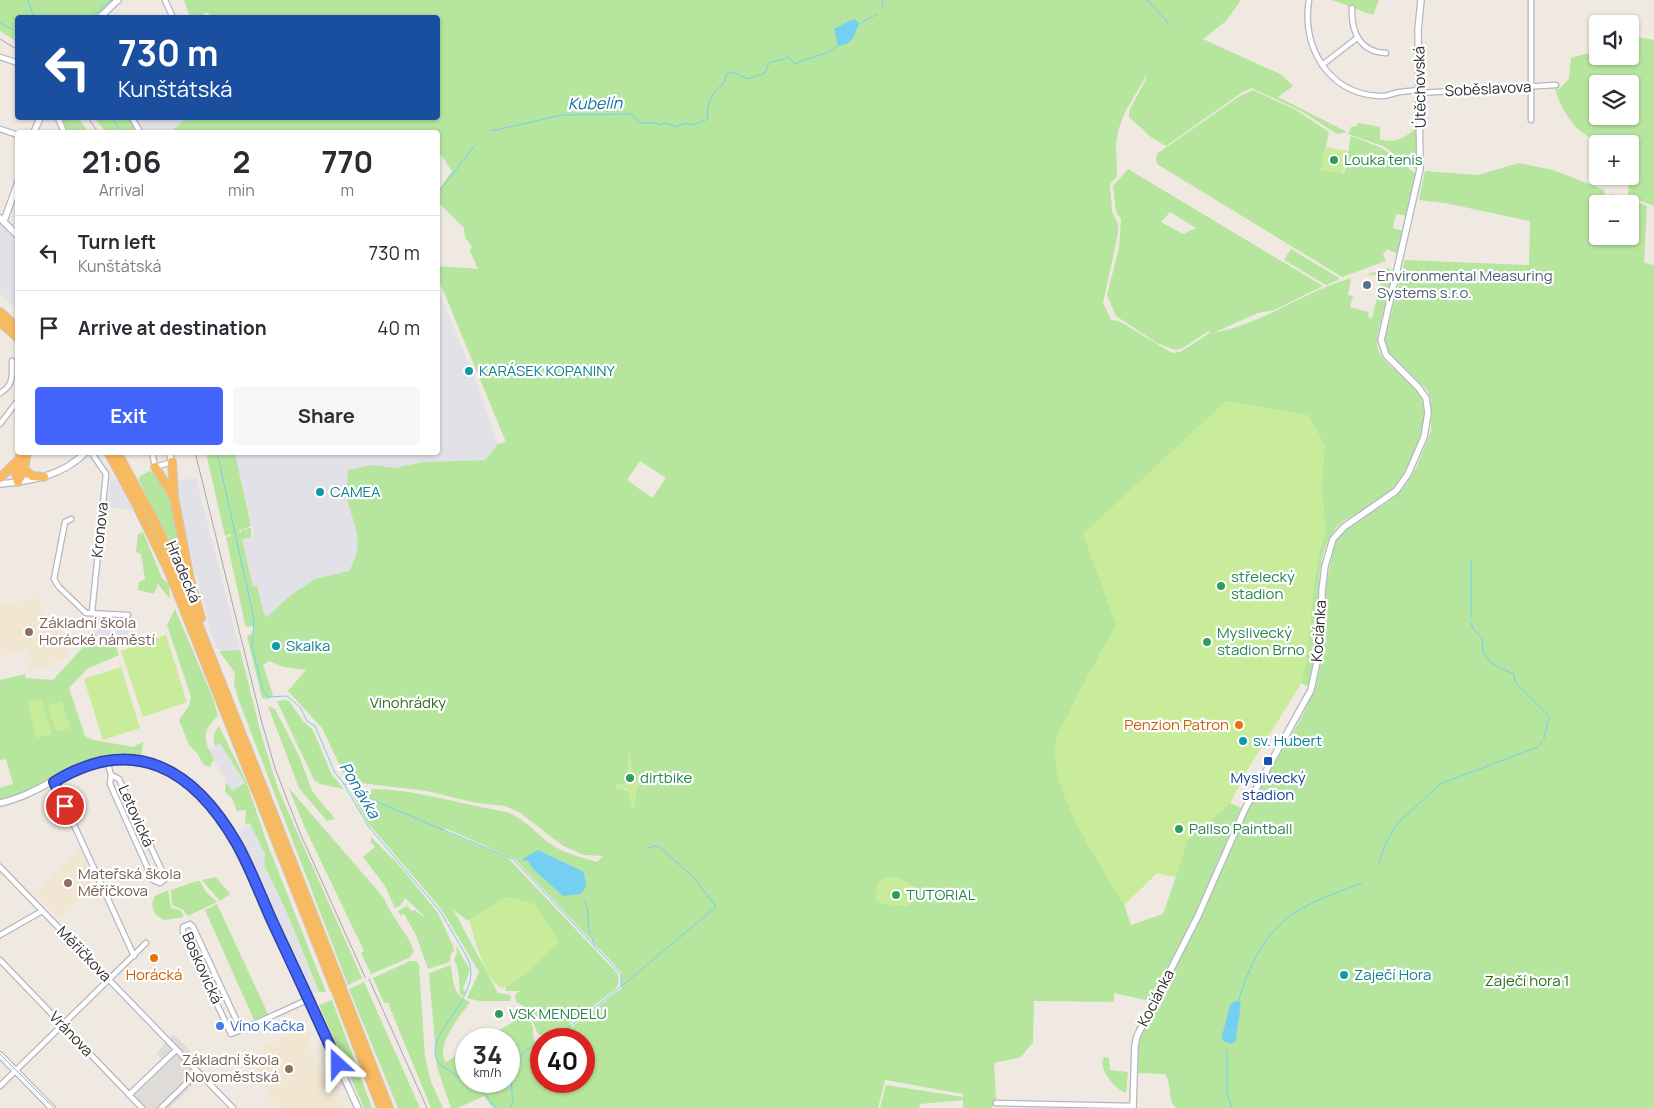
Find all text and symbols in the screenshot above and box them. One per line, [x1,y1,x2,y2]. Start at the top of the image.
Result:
map controls [1589,15,1639,245]
button: sound [1589,15,1639,65]
text: 730 m [118,29,219,77]
icon: left [35,35,100,100]
street label: Útěchovská [1408,46,1431,128]
text: Kunštátská [118,74,233,104]
button: layers [1589,75,1639,125]
street label: Soběslavova [1444,76,1532,101]
water label: Kubelín [568,92,623,114]
button: + [1589,135,1639,185]
text: 21:06 [82,141,161,182]
text: 2 [232,141,250,182]
text: 770 [321,141,373,182]
place label: Louka tenis [1344,149,1423,170]
marker: Louka tenis [1328,154,1340,166]
text: Arrival [99,179,144,201]
text: min [228,179,255,201]
text: m [341,179,354,201]
button: − [1589,195,1639,245]
text: Turn left [78,229,156,255]
icon: left [35,239,63,267]
text: 730 m [368,240,420,266]
text: Kunštátská [78,255,161,277]
place label: Environmental Measuring Systems s.r.o. [1377,265,1553,303]
marker: Environmental Measuring Systems s.r.o. [1361,279,1373,291]
icon: arrive [35,314,63,342]
text: Arrive at destination [78,315,267,341]
text: 40 m [377,315,420,341]
place label: KARÁSEK KOPANINY [479,360,616,381]
marker: KARÁSEK KOPANINY [463,365,475,377]
button: Exit [35,387,223,445]
button: Share [233,387,420,445]
place label: CAMEA [330,481,381,502]
marker: CAMEA [314,486,326,498]
street label: Kronova [86,501,113,559]
street label: Hradecká [161,538,206,606]
place label: střelecký stadion [1231,566,1295,604]
marker: střelecký stadion [1215,580,1227,592]
street label: Kociánka [1306,599,1331,663]
place label: Základní škola Horácké náměstí [39,612,155,650]
place label: Myslivecký stadion Brno [1217,622,1305,660]
marker: Základní škola Horácké náměstí [23,626,35,638]
place label: Skalka [286,635,330,656]
marker: Myslivecký stadion Brno [1201,636,1213,648]
marker: Skalka [270,640,282,652]
park label: Vinohrádky [370,692,446,713]
place label: Penzion Patron [1124,714,1229,735]
marker: Penzion Patron [1233,719,1245,731]
place label: sv. Hubert [1253,730,1322,751]
marker: sv. Hubert [1237,735,1249,747]
marker: Myslivecký stadion [1262,755,1274,767]
water label: Ponávka [335,758,386,823]
place label: dirtbike [640,767,692,788]
place label: Myslivecký stadion [1230,767,1306,805]
marker: dirtbike [624,772,636,784]
street label: Letovická [113,781,159,850]
pin [44,785,86,827]
icon: arrive [51,792,79,820]
place label: Pallso Paintball [1189,818,1292,839]
marker: Pallso Paintball [1173,823,1185,835]
place label: Mateřská škola Měříčkova [78,863,181,901]
marker: Mateřská škola Měříčkova [62,877,74,889]
place label: TUTORIAL [906,884,976,905]
marker: TUTORIAL [890,889,902,901]
street label: Měřičkova [53,921,116,986]
street label: Boskovická [177,928,228,1007]
marker: Horácká [148,952,160,964]
place label: Horácká [126,964,182,985]
place label: Zaječí Hora [1354,964,1431,985]
street label: Kociánka [1132,965,1179,1030]
marker: Zaječí Hora [1338,969,1350,981]
park label: Zaječí hora 1 [1485,970,1569,991]
place label: VSK MENDELU [509,1003,607,1024]
street label: Vránova [45,1006,98,1061]
marker: VSK MENDELU [493,1008,505,1020]
place label: Víno Kačka [230,1015,304,1036]
marker: Víno Kačka [214,1020,226,1032]
speed limit sign: 40 [530,1028,595,1093]
position arrow [311,1037,363,1089]
text: 34 [473,1037,502,1072]
place label: Základní škola Novoměstská [182,1049,279,1087]
marker: Základní škola Novoměstská [283,1063,295,1075]
text: km/h [474,1064,501,1081]

